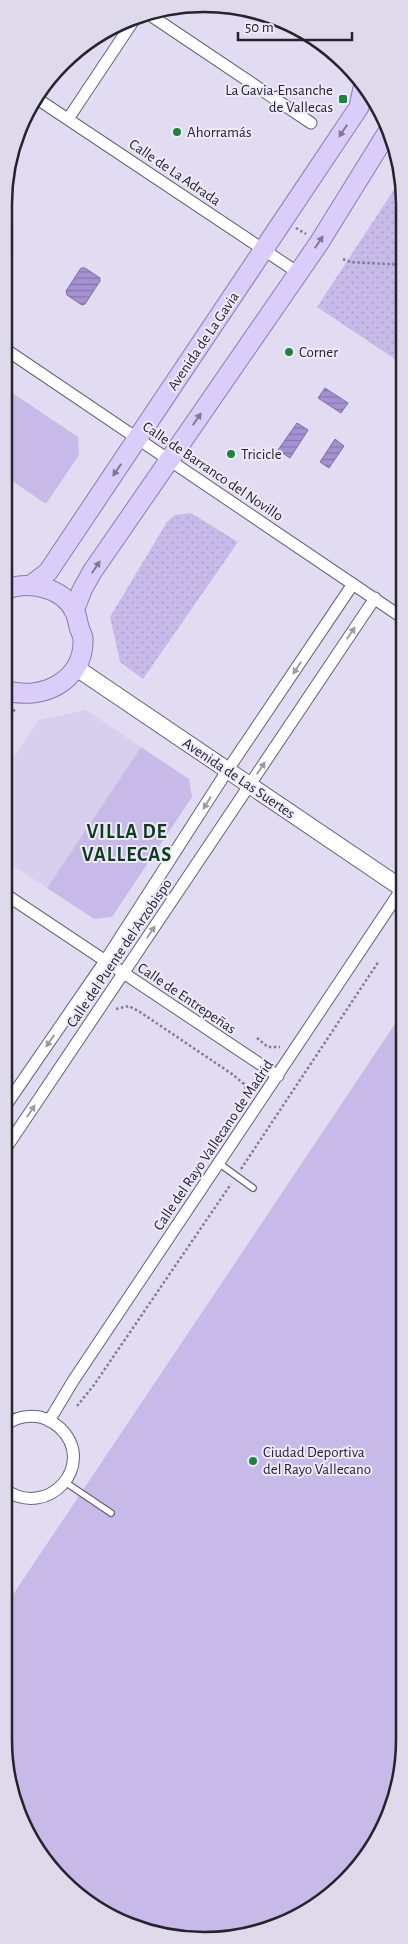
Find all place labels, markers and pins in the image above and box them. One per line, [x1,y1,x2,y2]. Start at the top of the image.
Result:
place label: La Gavia-Ensanche de Vallecas [225,83,333,115]
marker: La Gavia-Ensanche de Vallecas [337,93,349,105]
place label: Ahorramás [187,125,252,140]
marker: Ahorramás [171,126,183,138]
place label: Corner [299,345,338,360]
marker: Corner [283,346,295,358]
place label: Tricicle [241,447,282,462]
marker: Tricicle [225,448,237,460]
place label: Ciudad Deportiva del Rayo Vallecano [263,1445,371,1477]
marker: Ciudad Deportiva del Rayo Vallecano [247,1455,259,1467]

